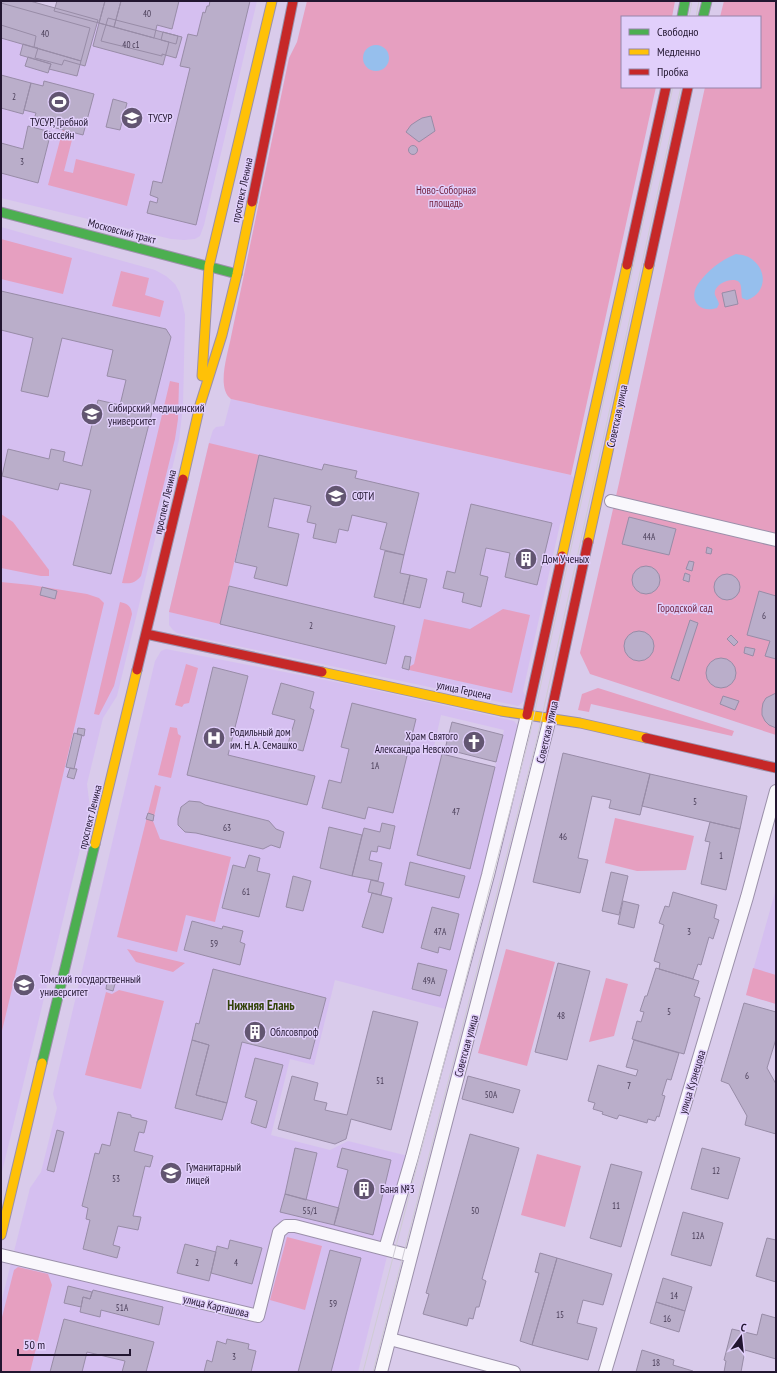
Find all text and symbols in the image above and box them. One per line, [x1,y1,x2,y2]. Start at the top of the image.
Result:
house number: 40 [143,8,151,19]
legend [621,16,761,88]
text: Свободно [657,24,699,39]
house number: 40 [41,28,49,39]
house number: 40 с1 [122,39,140,50]
text: Медленно [657,44,700,59]
text: Пробка [657,64,689,79]
sports icon: ТУСУР, Гребной бассейн [46,89,72,115]
house number: 2 [12,91,16,102]
school or university icon: ТУСУР [119,105,145,131]
place label: ТУСУР [148,111,172,125]
place label: ТУСУР, Гребной бассейн [30,115,88,142]
house number: 3 [20,156,24,167]
street label: проспект Ленина [228,156,256,224]
park label: Ново-Соборная площадь [416,183,476,210]
street label: Московский тракт [87,215,158,247]
street label: Советская улица [604,383,630,449]
school or university icon: Сибирский медицинский университет [79,401,105,427]
place label: Сибирский медицинский университет [108,401,205,428]
street label: проспект Ленина [151,468,179,536]
school or university icon: СФТИ [323,483,349,509]
place label: СФТИ [352,489,374,503]
house number: 44А [643,531,656,542]
building icon: Дом Ученых [513,546,539,572]
place label: Дом Ученых [542,552,590,566]
park label: Городской сад [657,601,713,615]
house number: 6 [762,610,766,621]
house number: 2 [309,620,313,631]
street label: улица Герцена [435,677,493,703]
street label: Советская улица [533,699,561,765]
hospital icon: Родильный дом им. Н. А. Семашко [201,725,227,751]
place label: Родильный дом им. Н. А. Семашко [230,725,297,752]
place label: Храм Святого Александра Невского [375,729,458,756]
church icon: Храм Святого Александра Невского [461,729,487,755]
house number: 1А [371,760,380,771]
street label: проспект Ленина [75,783,105,851]
house number: 5 [693,796,697,807]
house number: 47 [452,806,460,817]
house number: 63 [223,822,231,833]
house number: 46 [559,831,567,842]
house number: 1 [719,850,723,861]
house number: 61 [242,886,250,897]
house number: 47А [434,926,447,937]
house number: 3 [687,926,691,937]
house number: 59 [210,938,218,949]
school or university icon: Томский государственный университет [11,972,37,998]
place label: Томский государственный университет [40,972,141,999]
house number: 49А [423,975,436,986]
district label: Нижняя Елань [227,997,295,1014]
house number: 5 [667,1006,671,1017]
house number: 48 [557,1010,565,1021]
street label: Советская улица [451,1014,481,1078]
building icon: Облсовпроф [242,1019,268,1045]
place label: Облсовпроф [270,1025,319,1039]
street label: улица Кузнецова [676,1048,708,1116]
house number: 6 [745,1070,749,1081]
house number: 51 [376,1075,384,1086]
house number: 7 [627,1080,631,1091]
house number: 50А [485,1089,498,1100]
school or university icon: Гуманитарный лицей [158,1160,184,1186]
place label: Гуманитарный лицей [185,1160,241,1187]
house number: 12 [712,1165,720,1176]
house number: 53 [112,1173,120,1184]
building icon: Баня №3 [351,1176,377,1202]
place label: Баня №3 [380,1182,415,1196]
house number: 11 [612,1200,620,1211]
house number: 55/1 [303,1205,317,1216]
house number: 50 [471,1205,479,1216]
house number: 12А [692,1230,705,1241]
house number: 2 [195,1257,199,1268]
house number: 4 [234,1257,238,1268]
house number: 14 [670,1290,678,1301]
street label: улица Карташова [182,1292,250,1320]
house number: 59 [329,1298,337,1309]
house number: 51А [116,1302,129,1313]
house number: 15 [556,1309,564,1320]
house number: 16 [663,1313,671,1324]
north arrow [721,1317,761,1357]
text: С [739,1320,748,1335]
scale bar [18,1331,130,1357]
text: 50 m [24,1337,45,1352]
house number: 3 [232,1351,236,1362]
house number: 18 [652,1357,660,1368]

